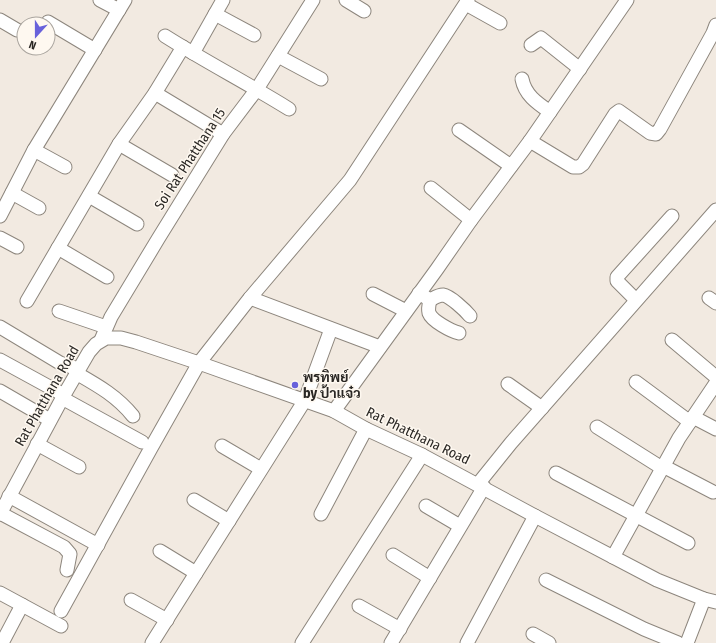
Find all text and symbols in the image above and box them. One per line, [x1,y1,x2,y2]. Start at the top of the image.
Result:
north arrow [16,16,56,56]
text: N [27,38,38,52]
street label: Soi Rat Phatthana 15 [151,105,229,213]
street label: Rat Phatthana Road [11,343,83,449]
place label: พรทิพย์ by ป้าแจ๋ว [303,368,361,402]
marker: พรทิพย์ by ป้าแจ๋ว [290,380,300,390]
street label: Rat Phatthana Road [363,403,473,469]

